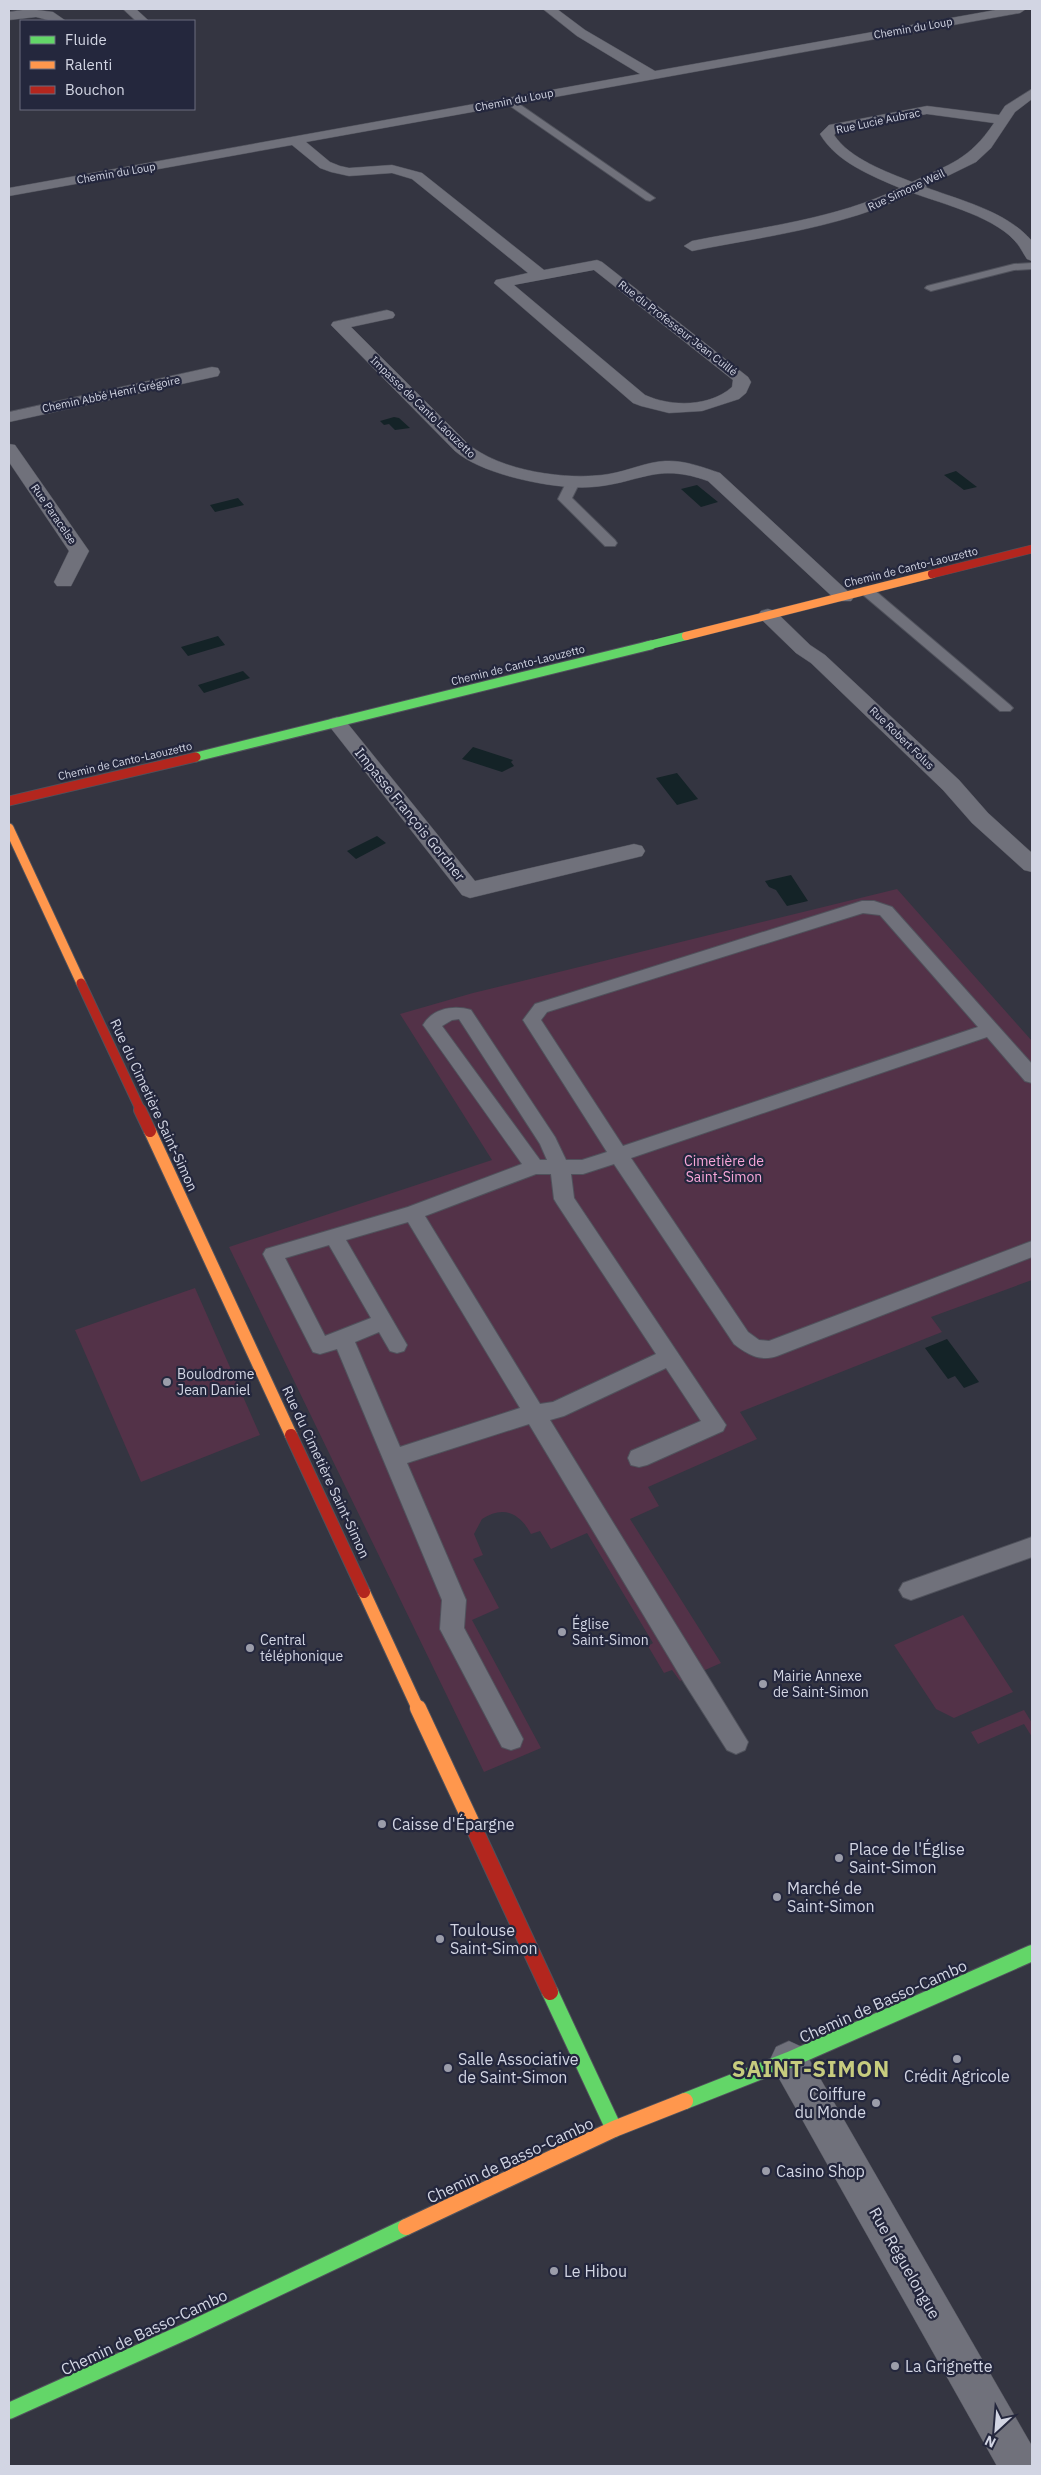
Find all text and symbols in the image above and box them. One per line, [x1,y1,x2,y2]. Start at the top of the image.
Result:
street label: Chemin du Loup [873,14,953,42]
legend [20,20,195,110]
text: Fluide [65,30,107,49]
text: Ralenti [65,55,112,74]
text: Bouchon [65,80,125,99]
street label: Chemin du Loup [474,86,554,114]
street label: Rue Lucie Aubrac [835,105,922,137]
street label: Chemin du Loup [76,159,156,187]
street label: Rue Simone Weil [865,166,947,214]
street label: Rue du Professeur Jean Cuillé [616,277,740,379]
street label: Impasse de Canto Laouzetto [368,353,478,461]
street label: Chemin Abbé Henri Grégoire [41,373,181,415]
street label: Rue Paracelse [28,481,80,547]
street label: Chemin de Canto-Laouzetto [843,544,979,590]
street label: Chemin de Canto-Laouzetto [450,642,586,688]
street label: Rue Robert Folus [867,704,937,772]
street label: Chemin de Canto-Laouzetto [57,739,193,783]
street label: Impasse François Gordner [351,744,469,884]
street label: Rue du Cimetière Saint-Simon [106,1016,202,1194]
park label: Cimetière de Saint-Simon [684,1152,764,1186]
place label: Boulodrome Jean Daniel [177,1365,255,1399]
marker: Boulodrome Jean Daniel [161,1376,173,1388]
street label: Rue du Cimetière Saint-Simon [278,1383,374,1561]
place label: Église Saint-Simon [572,1614,649,1649]
marker: Église Saint-Simon [556,1626,568,1638]
place label: Central téléphonique [260,1631,343,1665]
marker: Central téléphonique [244,1642,256,1654]
place label: Mairie Annexe de Saint-Simon [773,1667,869,1701]
marker: Mairie Annexe de Saint-Simon [757,1678,769,1690]
place label: Caisse d'Épargne [392,1813,515,1834]
marker: Caisse d'Épargne [376,1818,388,1830]
place label: Place de l'Église Saint-Simon [849,1838,965,1877]
marker: Place de l'Église Saint-Simon [833,1852,845,1864]
place label: Marché de Saint-Simon [787,1878,875,1916]
marker: Marché de Saint-Simon [771,1891,783,1903]
place label: Toulouse Saint-Simon [450,1920,538,1958]
marker: Toulouse Saint-Simon [434,1933,446,1945]
street label: Chemin de Basso-Cambo [796,1955,970,2047]
place label: Salle Associative de Saint-Simon [458,2049,579,2087]
marker: Crédit Agricole [951,2053,963,2065]
district label: SAINT-SIMON [732,2054,890,2083]
marker: Salle Associative de Saint-Simon [442,2062,454,2074]
place label: Crédit Agricole [904,2066,1010,2086]
place label: Coiffure du Monde [795,2084,866,2122]
marker: Coiffure du Monde [870,2097,882,2109]
street label: Chemin de Basso-Cambo [424,2113,596,2207]
place label: Casino Shop [776,2161,865,2181]
marker: Casino Shop [760,2165,772,2177]
street label: Rue Réguelongue [865,2204,945,2323]
place label: Le Hibou [564,2261,627,2281]
marker: Le Hibou [548,2265,560,2277]
street label: Chemin de Basso-Cambo [58,2285,230,2379]
place label: La Grignette [905,2356,993,2376]
marker: La Grignette [889,2360,901,2372]
north arrow [971,2405,1021,2455]
text: N [982,2431,999,2452]

